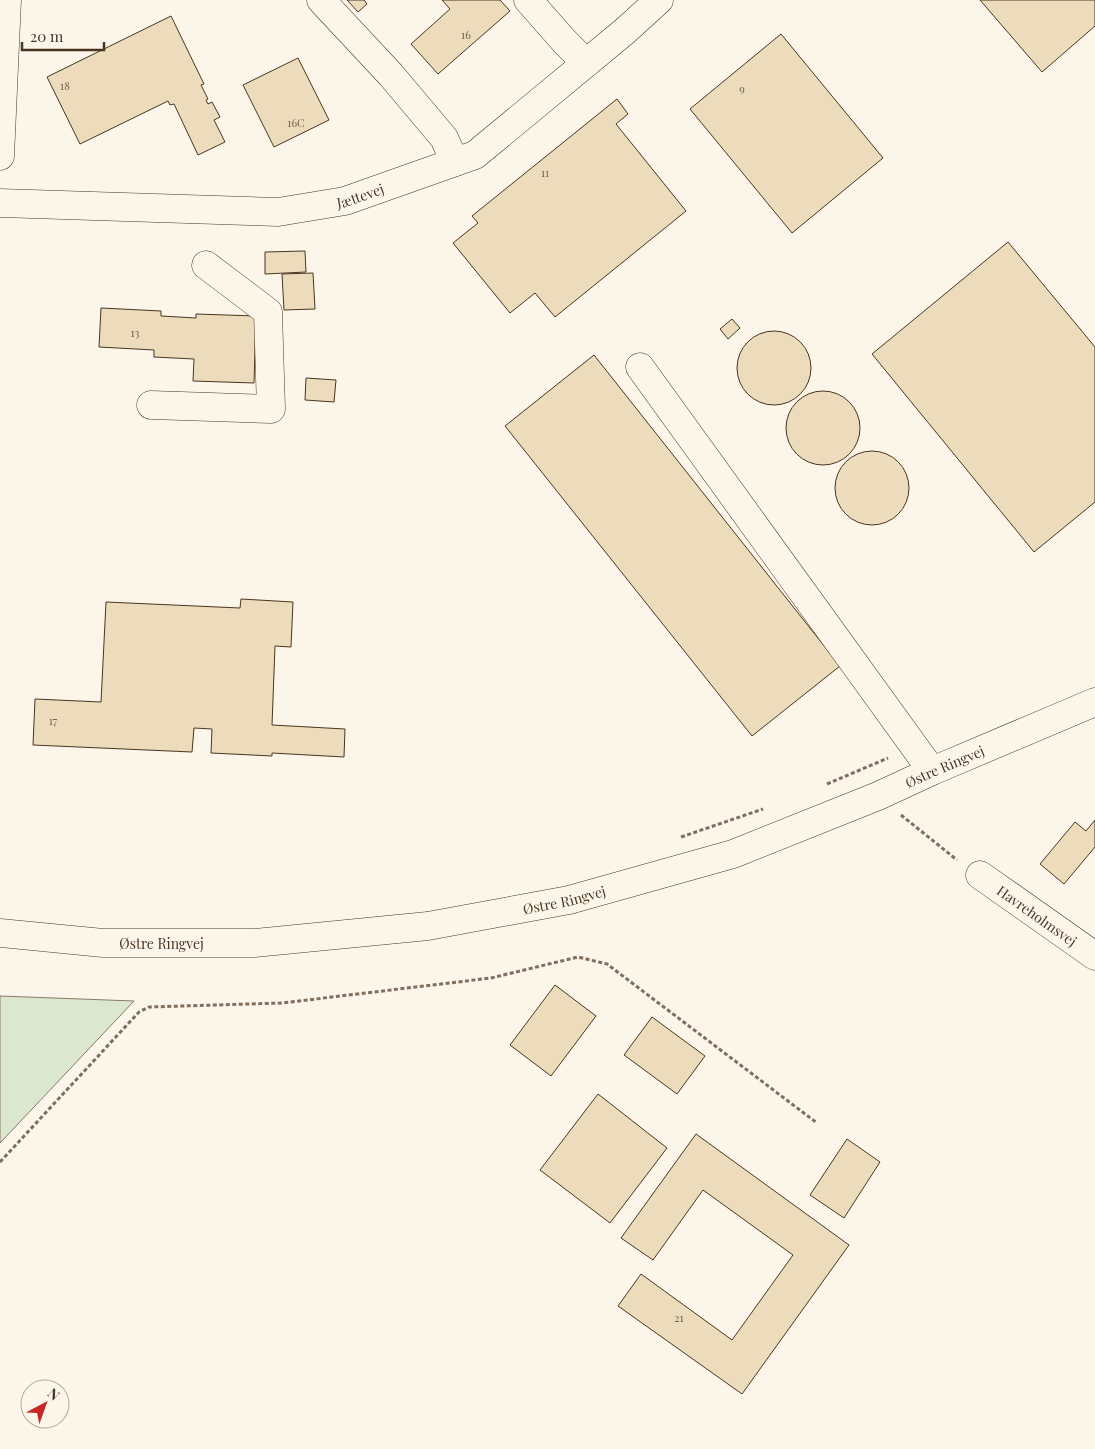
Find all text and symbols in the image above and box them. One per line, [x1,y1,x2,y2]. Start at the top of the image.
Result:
scale bar [22,20,105,52]
text: 20 m [30,26,64,46]
house number: 16 [461,27,471,42]
house number: 18 [60,78,70,93]
house number: 9 [739,81,745,96]
house number: 16C [287,115,305,130]
house number: 11 [541,165,549,180]
street label: Jættevej [334,179,386,212]
house number: 13 [131,325,139,340]
house number: 17 [49,713,58,728]
street label: Østre Ringvej [902,741,987,792]
street label: Østre Ringvej [521,881,608,918]
street label: Havreholmsvej [994,881,1081,950]
street label: Østre Ringvej [119,934,204,953]
house number: 21 [674,1310,684,1325]
north arrow [20,1379,70,1429]
text: N [44,1383,64,1404]

